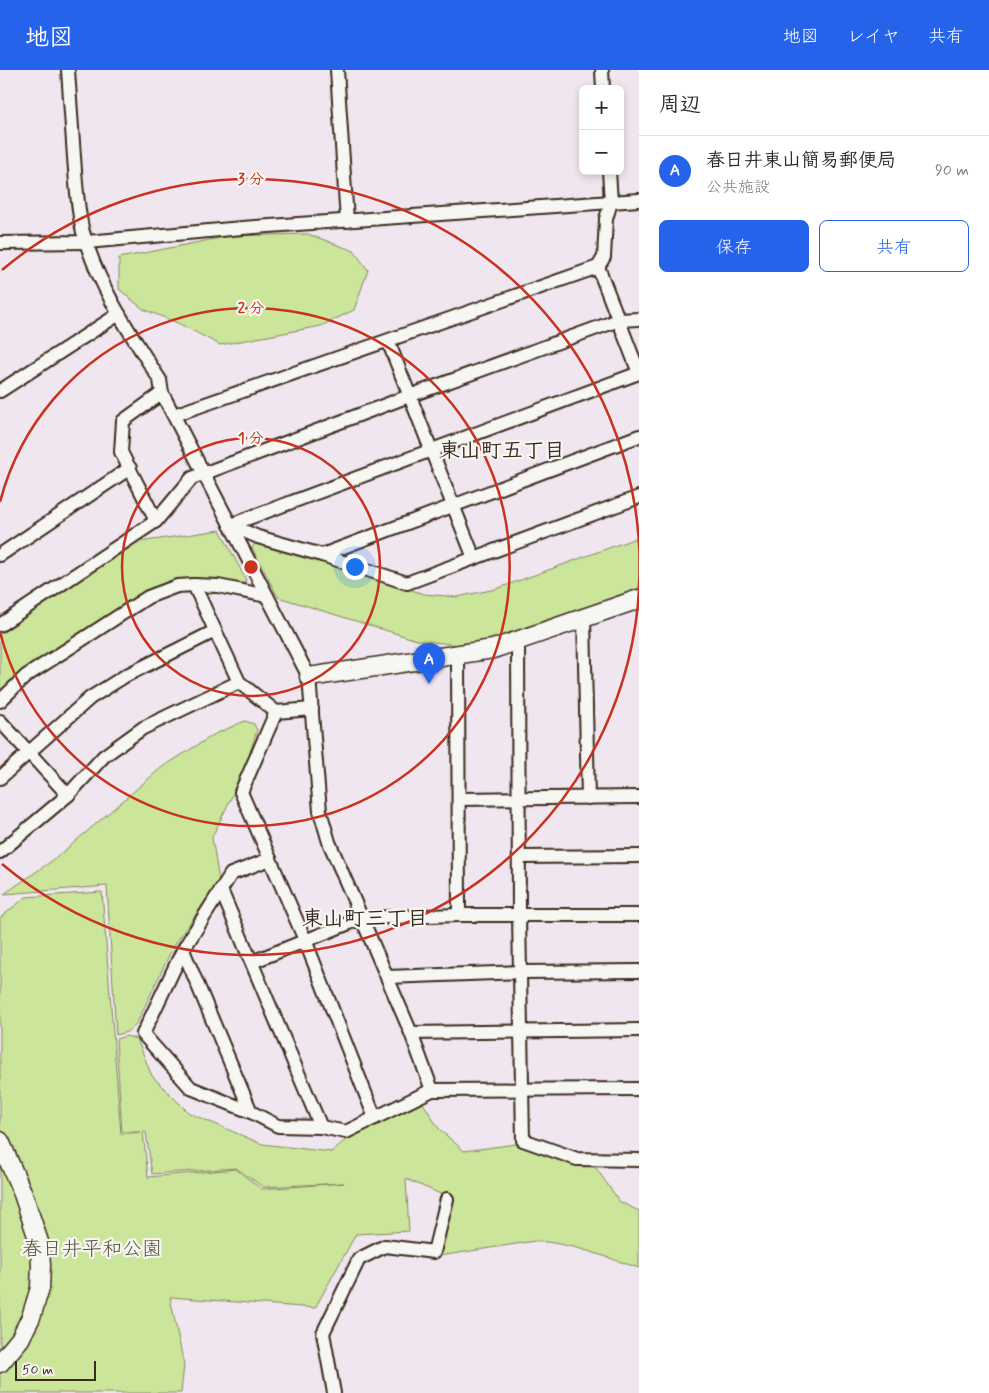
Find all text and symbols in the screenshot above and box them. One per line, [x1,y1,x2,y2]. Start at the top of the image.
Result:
text: 地図 [25,23,73,54]
text: 地図 [783,25,819,49]
text: レイヤ [847,25,900,49]
text: 共有 [928,25,964,49]
map controls [579,85,624,175]
button: + [579,85,624,130]
text: 周辺 [659,91,701,119]
button: − [579,130,624,175]
text: 春日井東山簡易郵便局 [706,148,896,173]
text: A [670,160,680,181]
text: 90 m [935,160,969,181]
text: 3 分 [238,170,264,190]
text: 公共施設 [706,177,770,198]
button: 保存 [659,220,809,272]
button: 共有 [819,220,969,272]
text: 2 分 [238,299,264,319]
text: 1 分 [238,429,264,449]
district label: 東山町五丁目 [439,437,565,465]
your location [342,554,368,580]
centre of rings [242,558,260,576]
pin: A [413,643,445,684]
district label: 東山町三丁目 [302,905,428,933]
park label: 春日井平和公園 [22,1236,162,1263]
scale bar [15,1358,96,1381]
text: 50 m [22,1361,53,1379]

